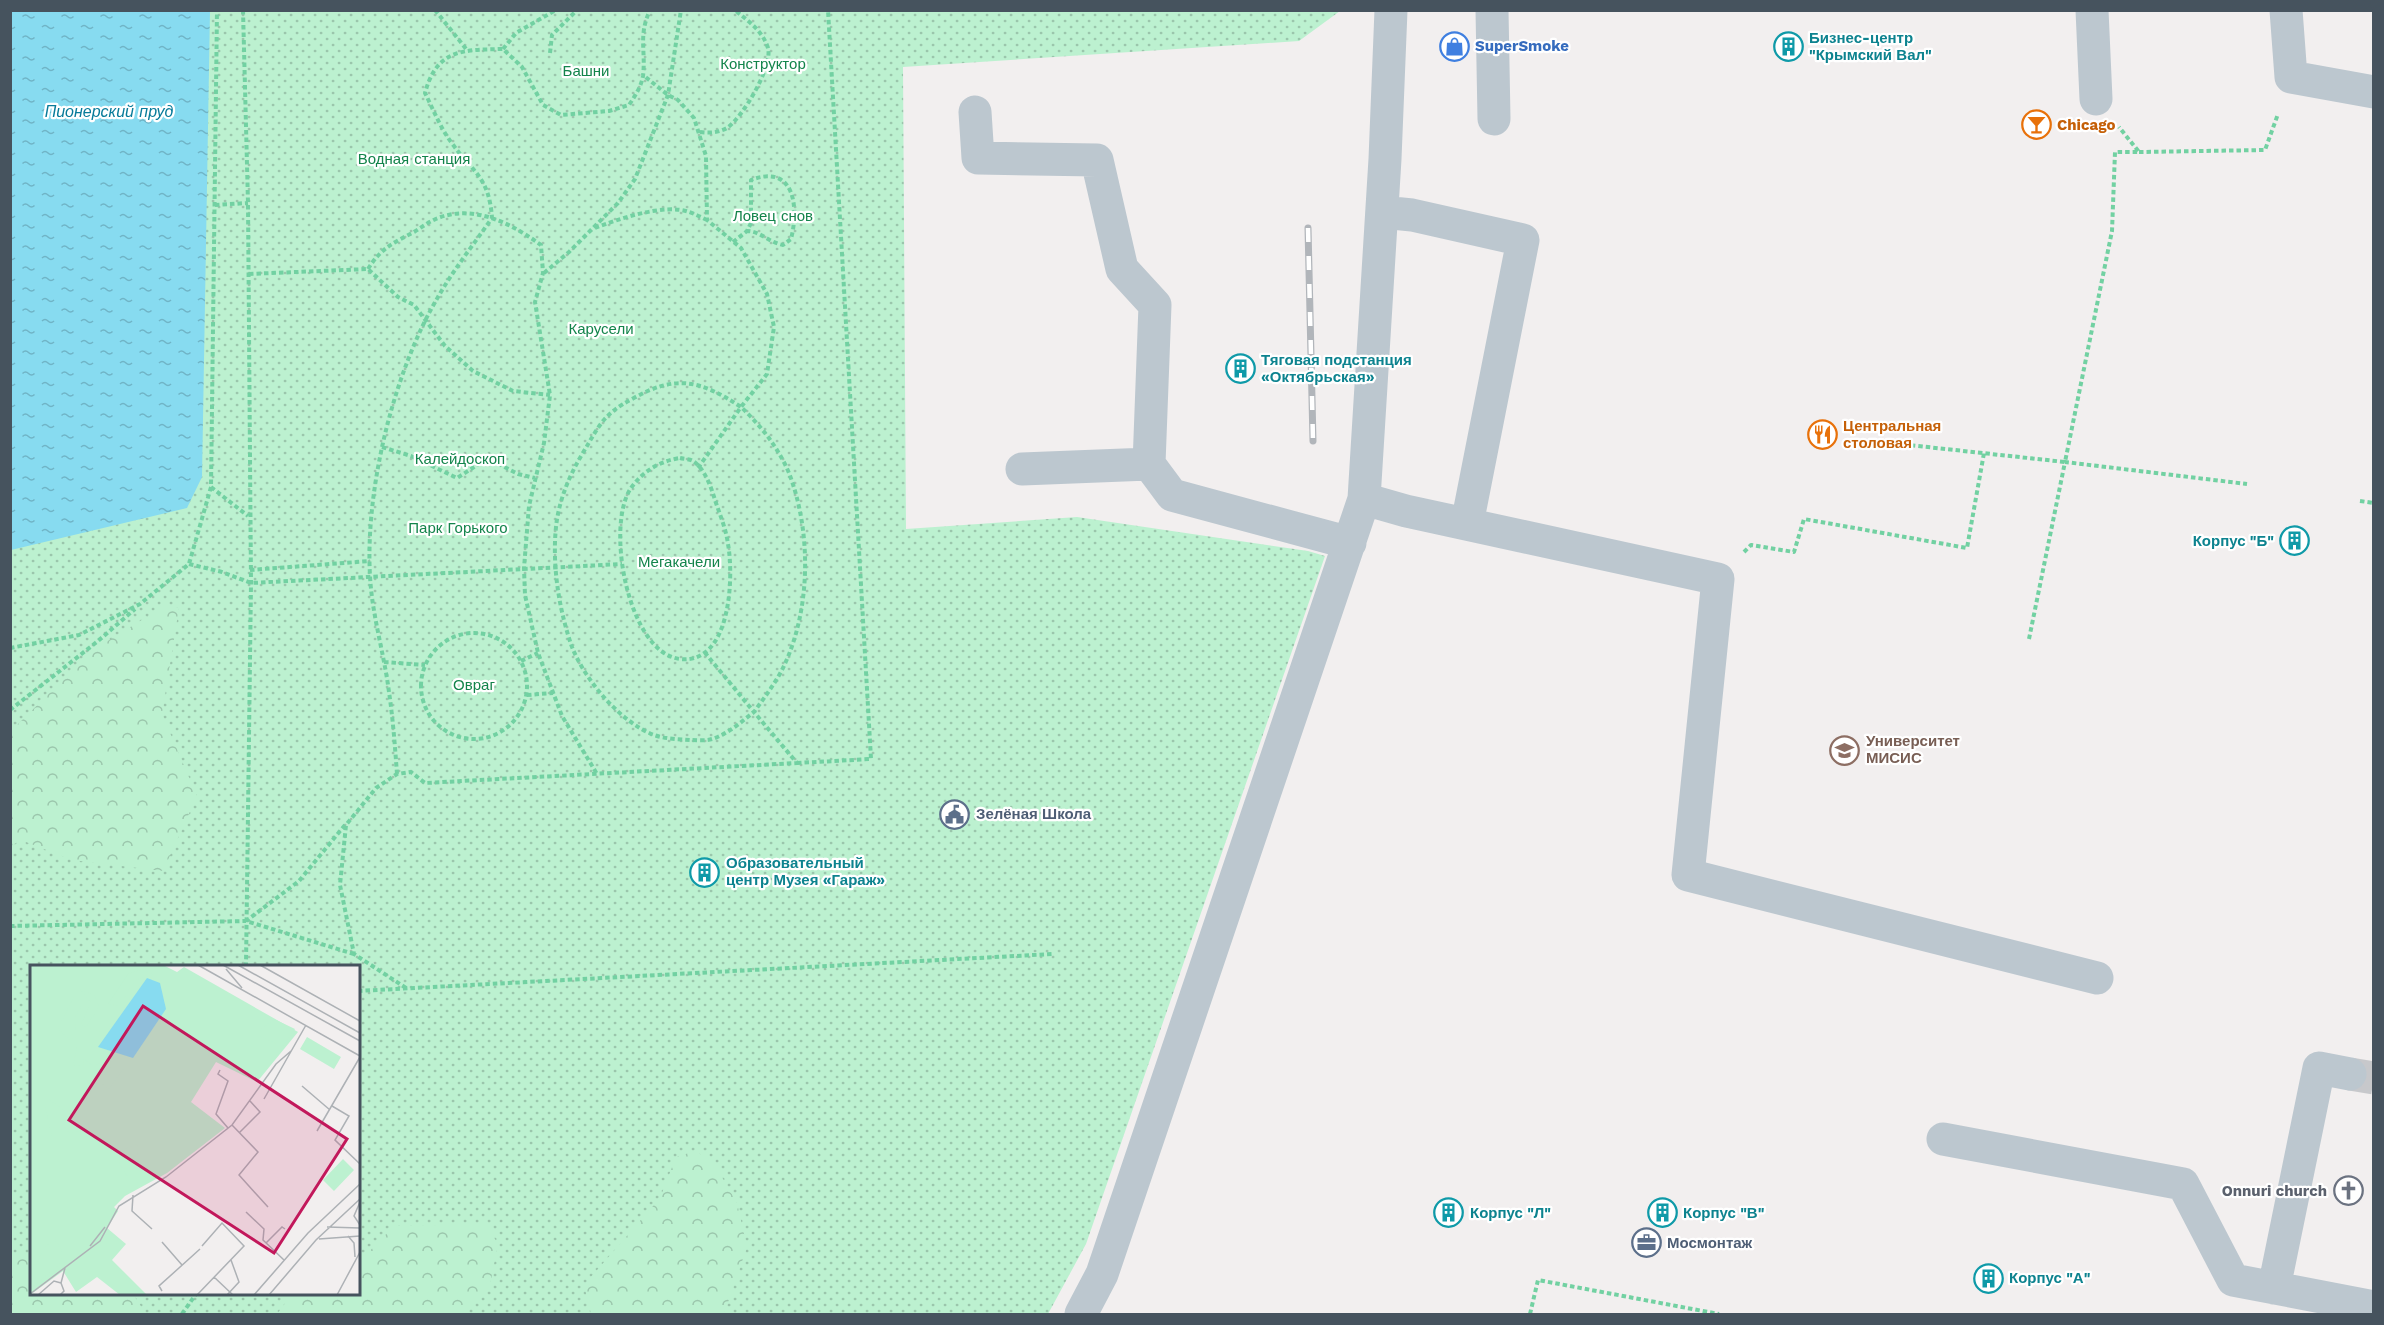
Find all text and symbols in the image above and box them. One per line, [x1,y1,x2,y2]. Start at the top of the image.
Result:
place label: Бизнес-центр "Крымский Вал" [1809,29,1932,64]
shop icon: SuperSmoke [1438,30,1470,62]
building icon: Бизнес-центр "Крымский Вал" [1772,31,1804,63]
place label: SuperSmoke [1475,37,1569,55]
park label: Конструктор [720,55,806,73]
park label: Башни [563,62,609,80]
water label: Пионерский пруд [45,102,174,121]
bar icon: Chicago [2020,109,2052,141]
place label: Chicago [2057,116,2116,134]
park label: Водная станция [358,150,470,168]
park label: Ловец снов [733,207,813,225]
park label: Карусели [568,320,634,338]
place label: Тяговая подстанция «Октябрьская» [1261,351,1412,386]
building icon: Тяговая подстанция «Октябрьская» [1224,353,1256,385]
place label: Центральная столовая [1843,417,1941,452]
restaurant icon: Центральная столовая [1806,419,1838,451]
park label: Калейдоскоп [415,450,505,468]
park label: Парк Горького [408,519,508,537]
building icon: Корпус "Б" [2279,525,2311,557]
place label: Корпус "Б" [2193,532,2274,550]
park label: Мегакачели [638,553,720,571]
park label: Овраг [453,676,495,694]
place label: Университет МИСИС [1866,732,1960,767]
school or university icon: Университет МИСИС [1829,734,1861,766]
public building icon: Зелёная Школа [939,798,971,830]
place label: Зелёная Школа [976,805,1092,823]
place label: Образовательный центр Музея «Гараж» [726,854,885,889]
building icon: Образовательный центр Музея «Гараж» [689,856,721,888]
inset map [30,965,360,1295]
church icon: Onnuri church [2332,1175,2364,1207]
place label: Onnuri church [2222,1182,2327,1200]
building icon: Корпус "Л" [1433,1197,1465,1229]
building icon: Корпус "В" [1646,1197,1678,1229]
place label: Корпус "Л" [1470,1204,1551,1222]
place label: Корпус "В" [1683,1204,1765,1222]
office icon: Мосмонтаж [1630,1227,1662,1259]
place label: Мосмонтаж [1667,1234,1753,1252]
building icon: Корпус "А" [1972,1262,2004,1294]
place label: Корпус "А" [2009,1269,2091,1287]

